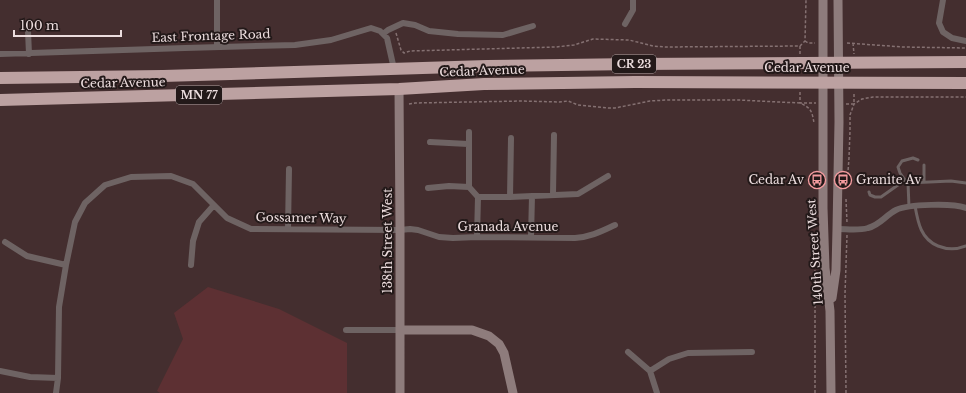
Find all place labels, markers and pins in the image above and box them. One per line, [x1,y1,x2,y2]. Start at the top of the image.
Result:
bus stop icon: Cedar Av [807,170,827,190]
bus stop icon: Granite Av [833,170,853,190]
place label: Cedar Av [748,172,805,187]
place label: Granite Av [856,172,922,187]

